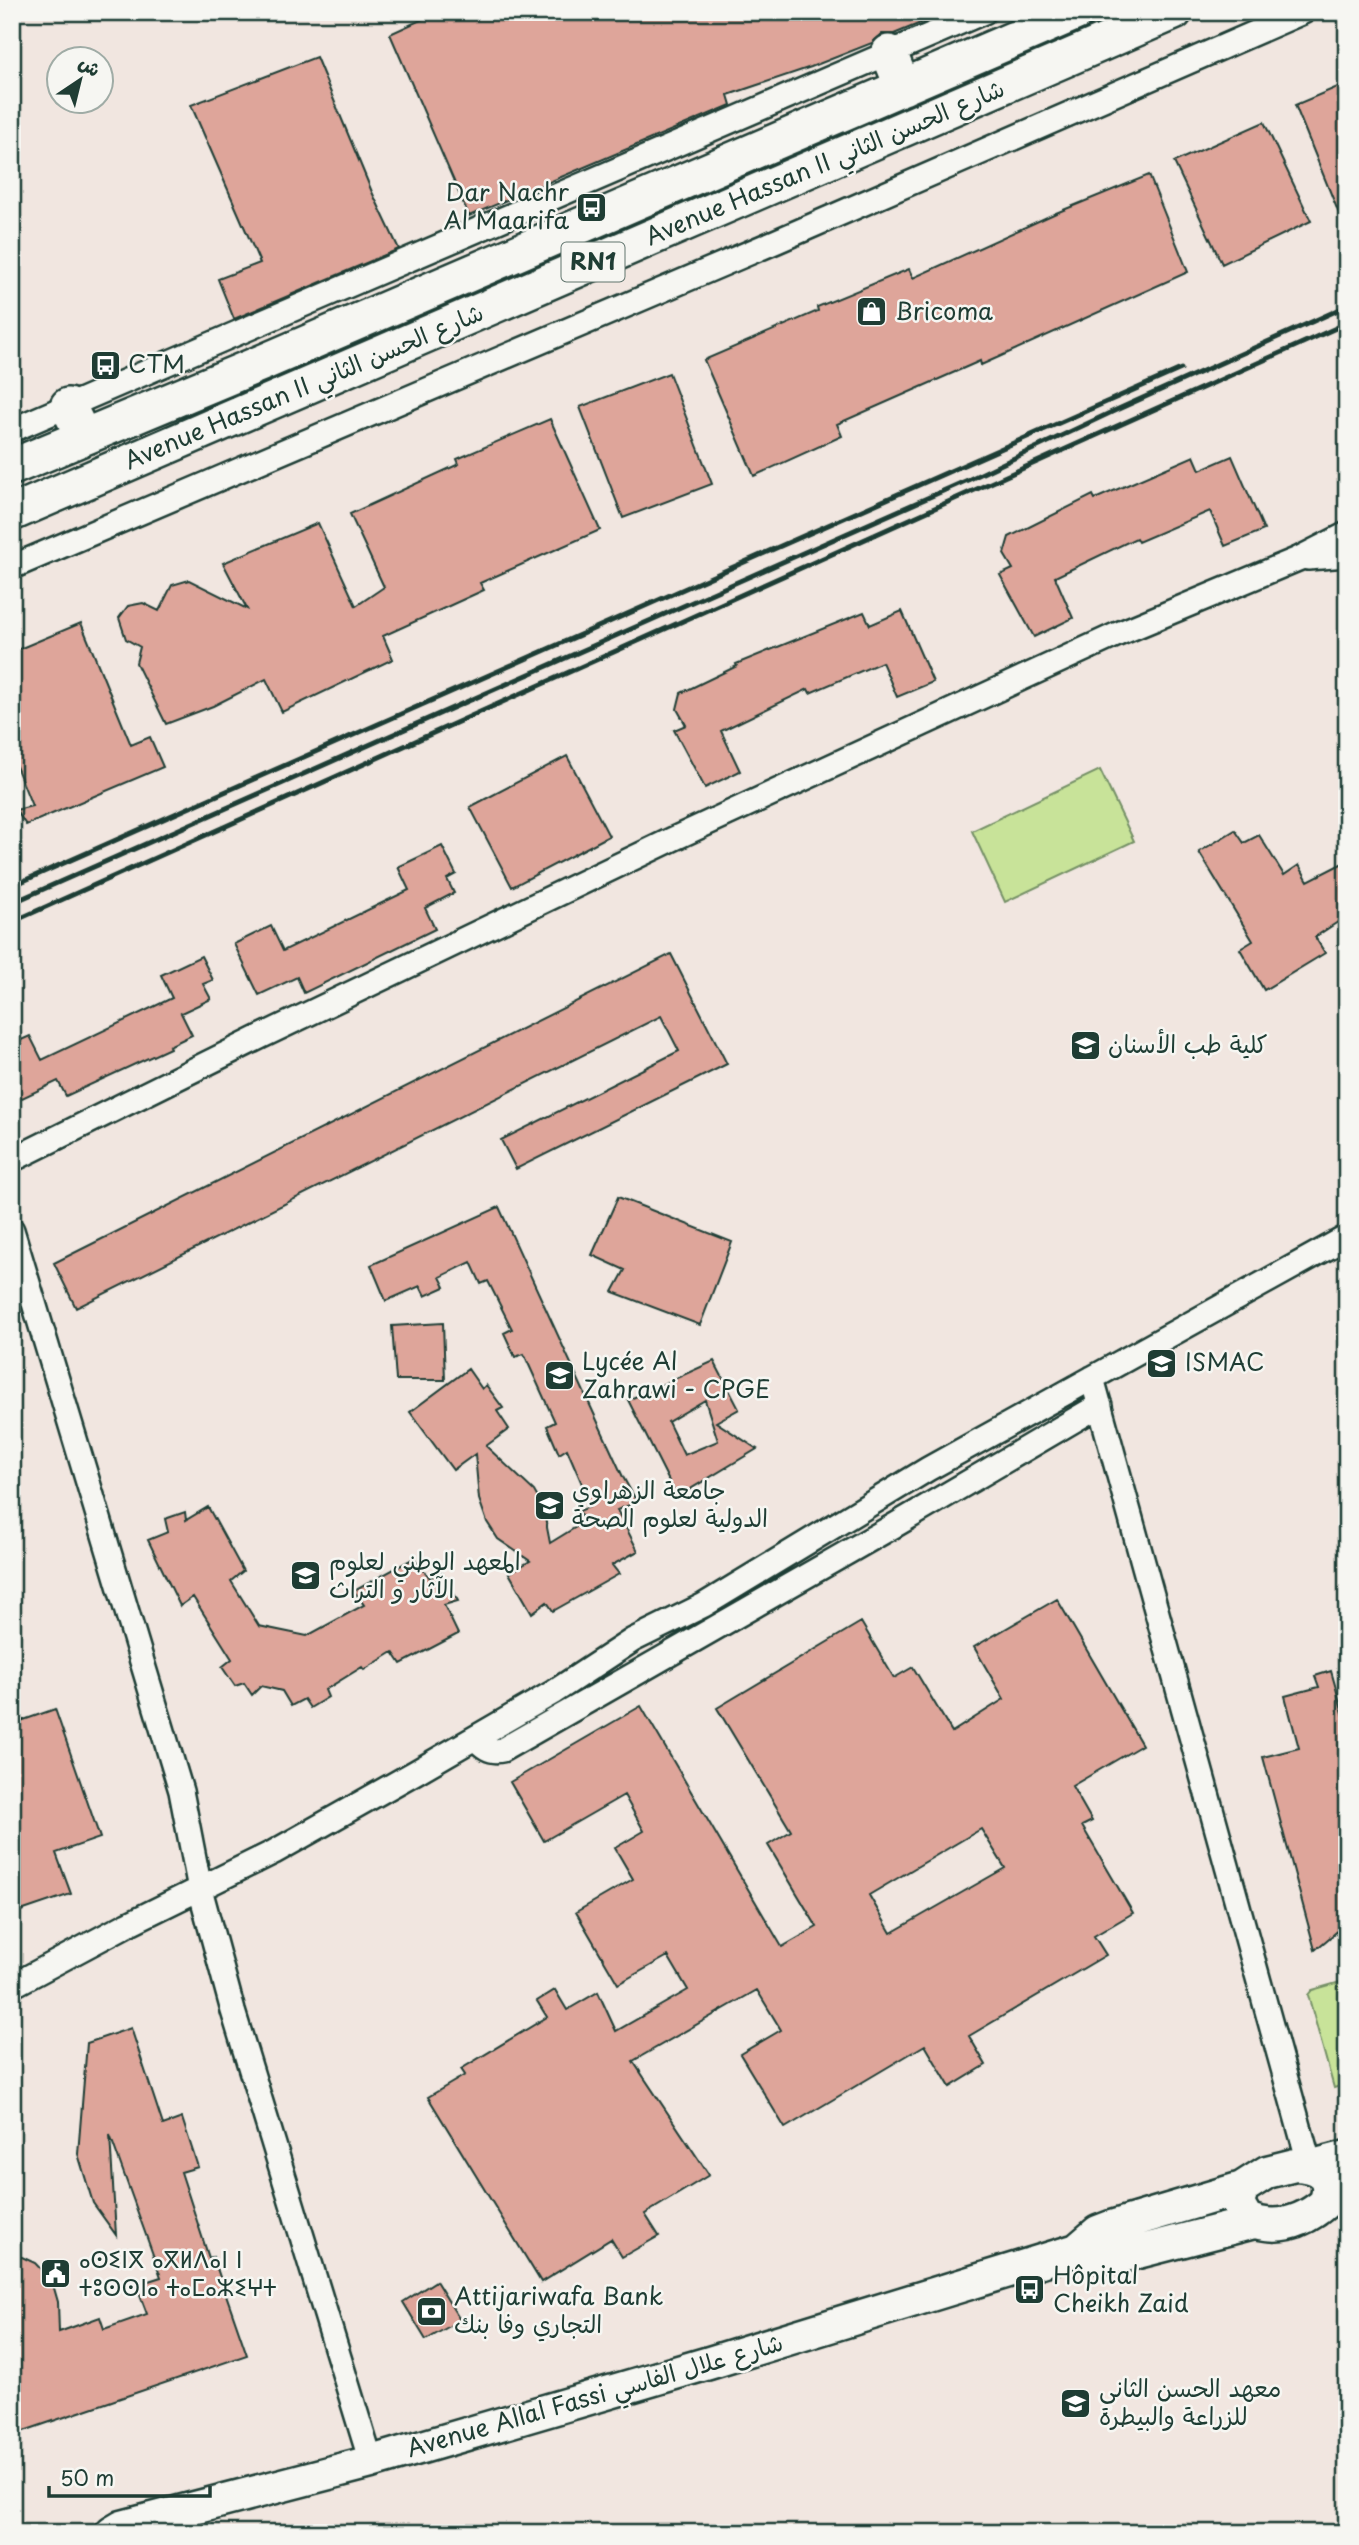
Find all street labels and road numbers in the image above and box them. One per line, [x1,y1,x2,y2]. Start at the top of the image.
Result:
street label: Avenue Hassan II شارع الحسن الثاني [639,69,1011,258]
road number: RN1 [562,243,624,282]
street label: Avenue Hassan II شارع الحسن الثاني [118,293,490,482]
street label: Avenue Allal Fassi شارع علال الفاسي [402,2323,788,2470]

